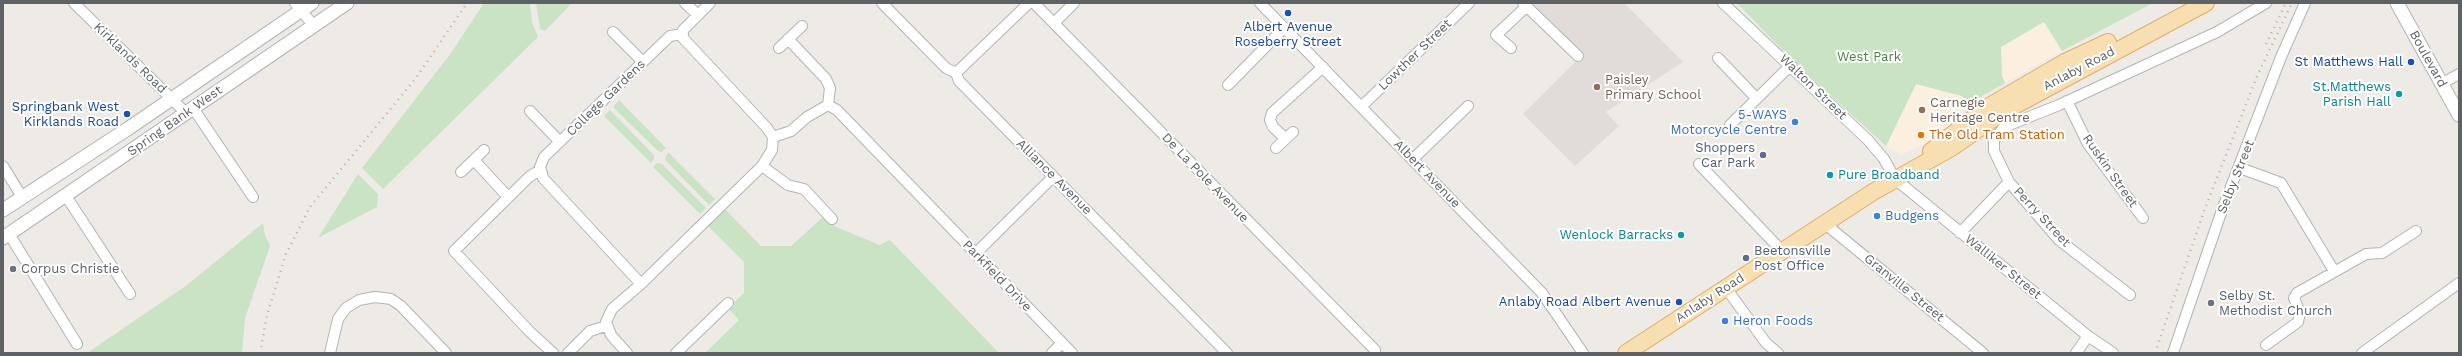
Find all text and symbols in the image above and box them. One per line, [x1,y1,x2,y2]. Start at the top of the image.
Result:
marker: Albert Avenue Roseberry Street [1283,8,1293,18]
street label: Lowther Street [1375,16,1455,94]
street label: Kirklands Road [90,19,170,97]
place label: Albert Avenue Roseberry Street [1234,19,1342,50]
street label: Boulevard [2406,28,2450,90]
street label: Anlaby Road [2041,44,2117,94]
park label: West Park [1837,49,1901,65]
street label: Walton Street [1776,51,1850,123]
place label: St Matthews Hall [2294,54,2403,70]
street label: College Gardens [563,56,649,140]
marker: St Matthews Hall [2406,57,2416,67]
place label: Paisley Primary School [1605,72,1701,103]
place label: St.Matthews Parish Hall [2313,79,2391,110]
street label: Spring Bank West [125,82,225,160]
marker: Paisley Primary School [1592,82,1602,92]
marker: St.Matthews Parish Hall [2394,89,2404,99]
place label: Carnegie Heritage Centre [1930,95,2030,126]
place label: Springbank West Kirklands Road [12,99,119,130]
marker: Carnegie Heritage Centre [1917,105,1927,115]
place label: 5-WAYS Motorcycle Centre [1671,107,1787,138]
marker: Springbank West Kirklands Road [122,109,132,119]
marker: 5-WAYS Motorcycle Centre [1790,117,1800,127]
place label: The Old Tram Station [1929,127,2065,143]
street label: De La Pole Avenue [1158,130,1252,226]
marker: The Old Tram Station [1916,130,1926,140]
street label: Ruskin Street [2079,131,2141,211]
street label: Alliance Avenue [1013,136,1095,218]
street label: Albert Avenue [1390,137,1464,211]
street label: Selby Street [2214,138,2258,216]
place label: Shoppers Car Park [1695,140,1755,171]
marker: Shoppers Car Park [1758,150,1768,160]
place label: Pure Broadband [1838,167,1940,183]
marker: Pure Broadband [1825,170,1835,180]
street label: Perry Street [2010,184,2074,250]
place label: Budgens [1885,208,1939,224]
marker: Budgens [1872,211,1882,221]
place label: Wenlock Barracks [1560,227,1673,243]
marker: Wenlock Barracks [1676,230,1686,240]
street label: Walliker Street [1961,231,2045,303]
street label: Parkfield Drive [959,237,1035,315]
place label: Beetonsville Post Office [1754,243,1831,274]
street label: Granville Street [1861,251,1947,325]
marker: Beetonsville Post Office [1741,253,1751,263]
place label: Corpus Christie [21,261,119,277]
marker: Corpus Christie [8,264,18,274]
street label: Anlaby Road [1673,270,1747,326]
place label: Selby St. Methodist Church [2219,288,2332,319]
place label: Anlaby Road Albert Avenue [1499,294,1671,310]
marker: Anlaby Road Albert Avenue [1674,297,1684,307]
marker: Selby St. Methodist Church [2206,298,2216,308]
place label: Heron Foods [1733,313,1813,329]
marker: Heron Foods [1720,316,1730,326]

